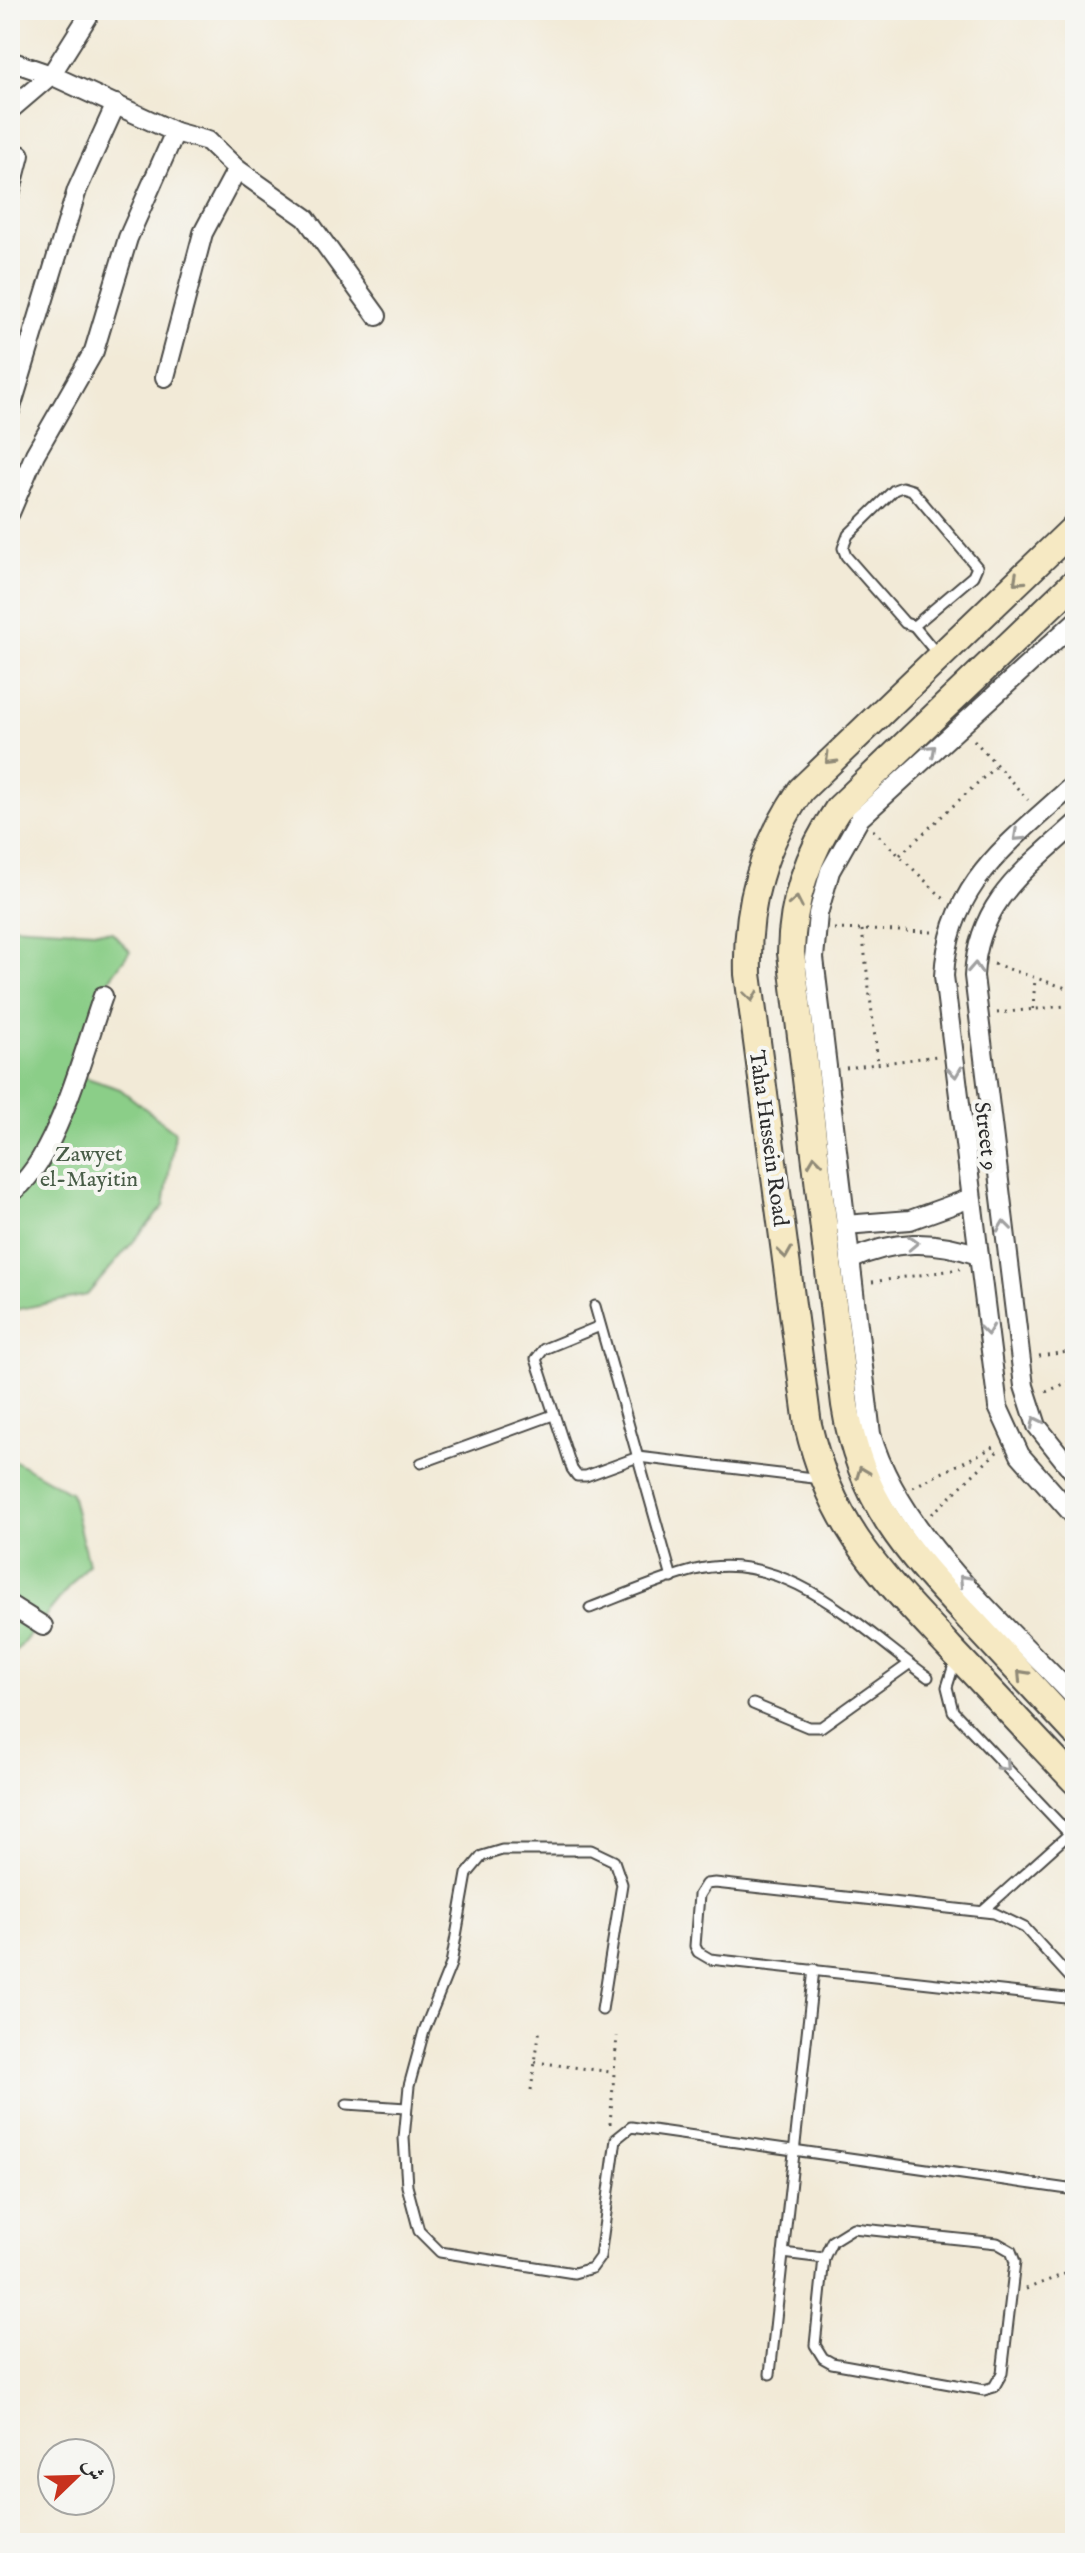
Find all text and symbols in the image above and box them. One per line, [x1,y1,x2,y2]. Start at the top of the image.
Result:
one-way arrow [1013,571,1028,585]
one-way arrow [922,745,937,759]
one-way arrow [824,750,839,764]
one-way arrow [1013,827,1027,842]
one-way arrow [787,896,804,910]
one-way arrow [966,961,983,974]
one-way arrow [742,989,759,1002]
street label: Taha Hussein Road [742,1048,794,1228]
one-way arrow [947,1066,964,1079]
street label: Street 9 [967,1100,1003,1172]
park label: Zawyet el-Mayitin [40,1141,138,1194]
one-way arrow [807,1154,824,1168]
one-way arrow [996,1219,1013,1233]
one-way arrow [907,1235,920,1252]
one-way arrow [777,1247,794,1260]
one-way arrow [978,1323,995,1337]
one-way arrow [1030,1415,1046,1430]
one-way arrow [855,1466,872,1480]
one-way arrow [960,1574,974,1589]
one-way arrow [1016,1670,1031,1684]
one-way arrow [995,1757,1010,1771]
north arrow [36,2437,116,2517]
text: ش [75,2454,110,2485]

